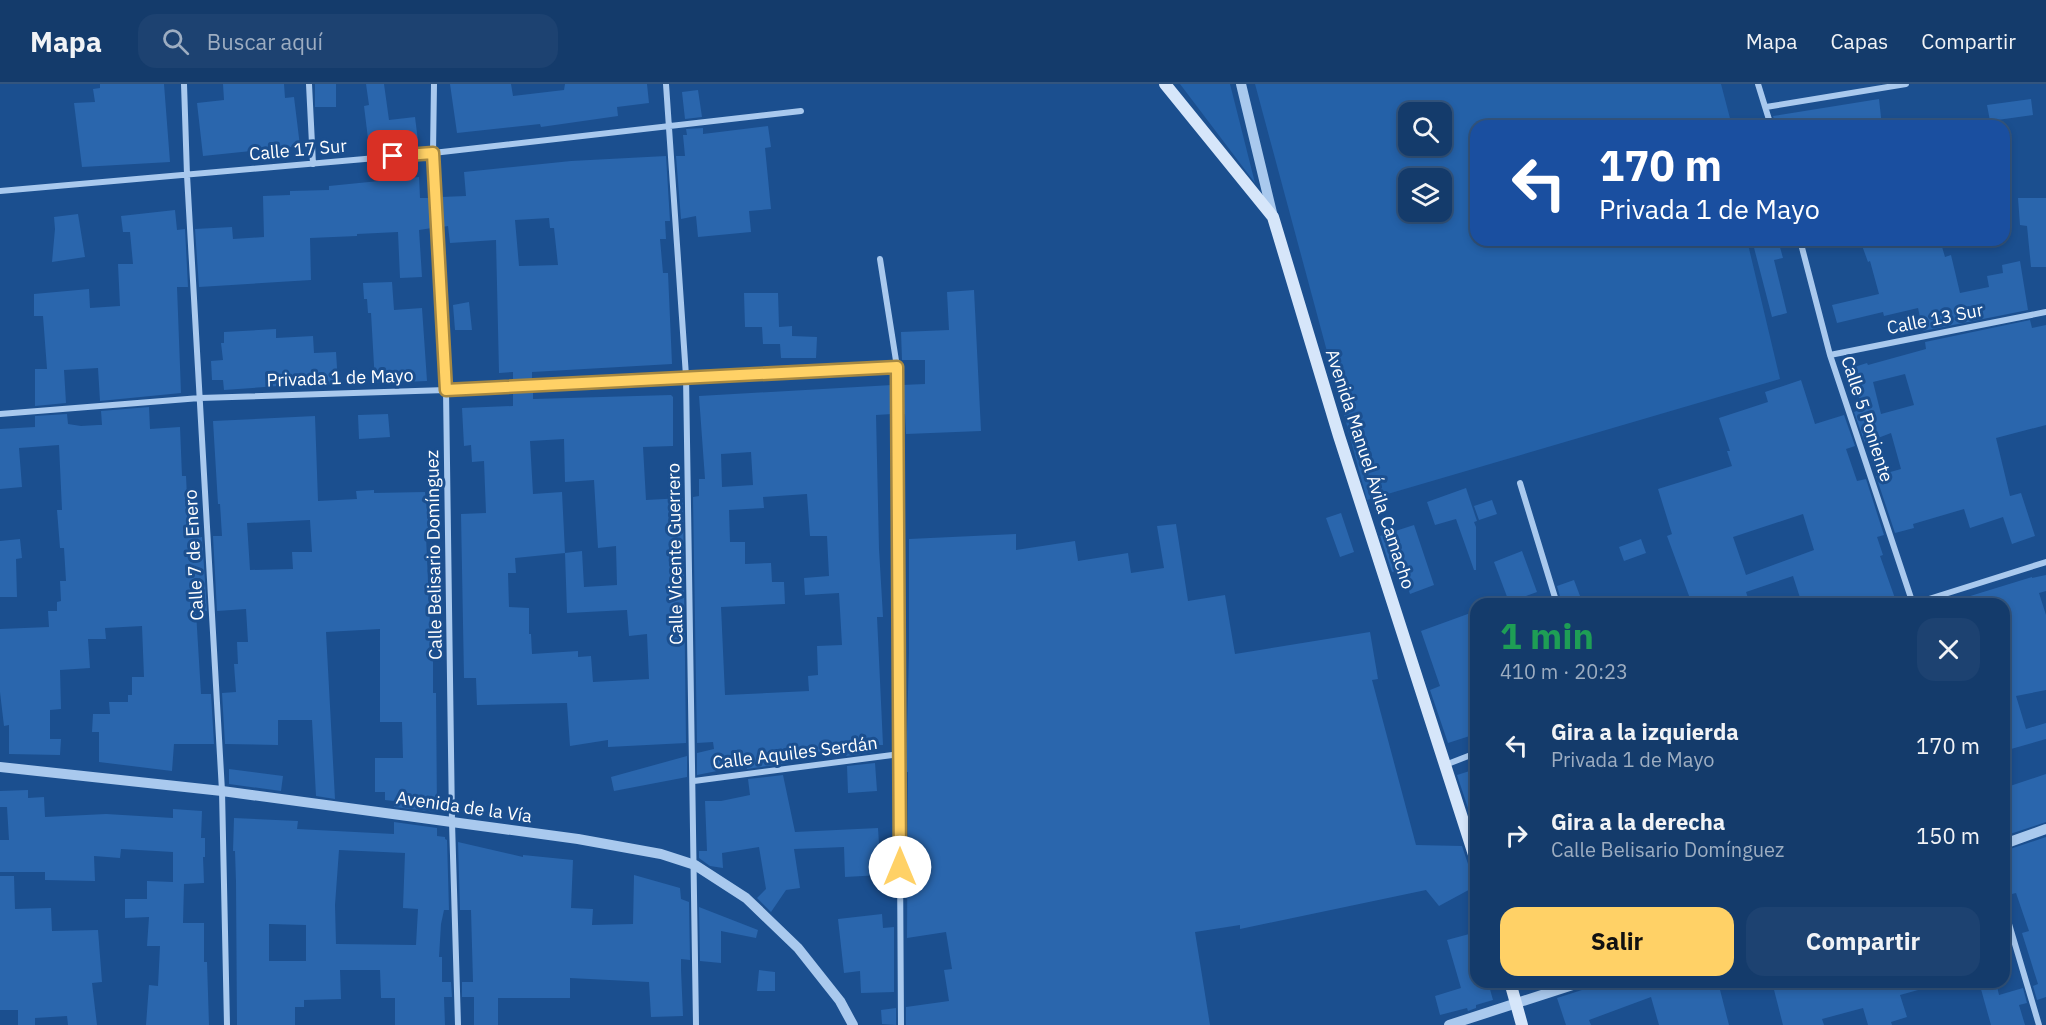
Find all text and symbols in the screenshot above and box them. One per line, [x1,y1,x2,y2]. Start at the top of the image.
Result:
search box [138,14,558,68]
text: Mapa [30,23,102,60]
icon: search [159,25,192,58]
text: Buscar aquí [207,27,323,56]
text: Mapa [1746,27,1797,55]
text: Capas [1830,27,1888,55]
text: Compartir [1921,27,2016,55]
map controls [1398,102,1452,222]
button: search [1398,102,1452,156]
pin [367,130,418,181]
street label: Calle 17 Sur [248,134,348,165]
text: 170 m [1599,138,1722,193]
icon: arrive [376,139,409,172]
icon: left [1500,144,1578,222]
button: layers [1398,168,1452,222]
text: Privada 1 de Mayo [1599,191,1820,226]
street label: Calle 13 Sur [1885,298,1985,339]
street label: Avenida Manuel Ávila Camacho [1321,346,1420,592]
street label: Calle 5 Poniente [1836,353,1899,485]
street label: Privada 1 de Mayo [266,363,414,392]
street label: Calle Belisario Domínguez [420,450,447,660]
street label: Calle Vicente Guerrero [661,463,688,645]
street label: Calle 7 de Enero [179,489,208,621]
text: 1 min [1500,612,1594,659]
button: close [1917,618,1980,681]
text: 410 m · 20:23 [1500,658,1628,685]
text: Gira a la izquierda [1551,717,1739,746]
icon: left [1500,729,1533,762]
street label: Calle Aquiles Serdán [711,731,879,774]
text: 170 m [1916,731,1980,760]
text: Privada 1 de Mayo [1551,746,1715,773]
street label: Avenida de la Vía [395,786,534,827]
text: Gira a la derecha [1551,807,1725,836]
icon: right [1500,819,1533,852]
text: 150 m [1916,821,1980,850]
position arrow [868,835,932,899]
text: Calle Belisario Domínguez [1551,836,1784,863]
button: Salir [1500,907,1734,976]
button: Compartir [1746,907,1980,976]

